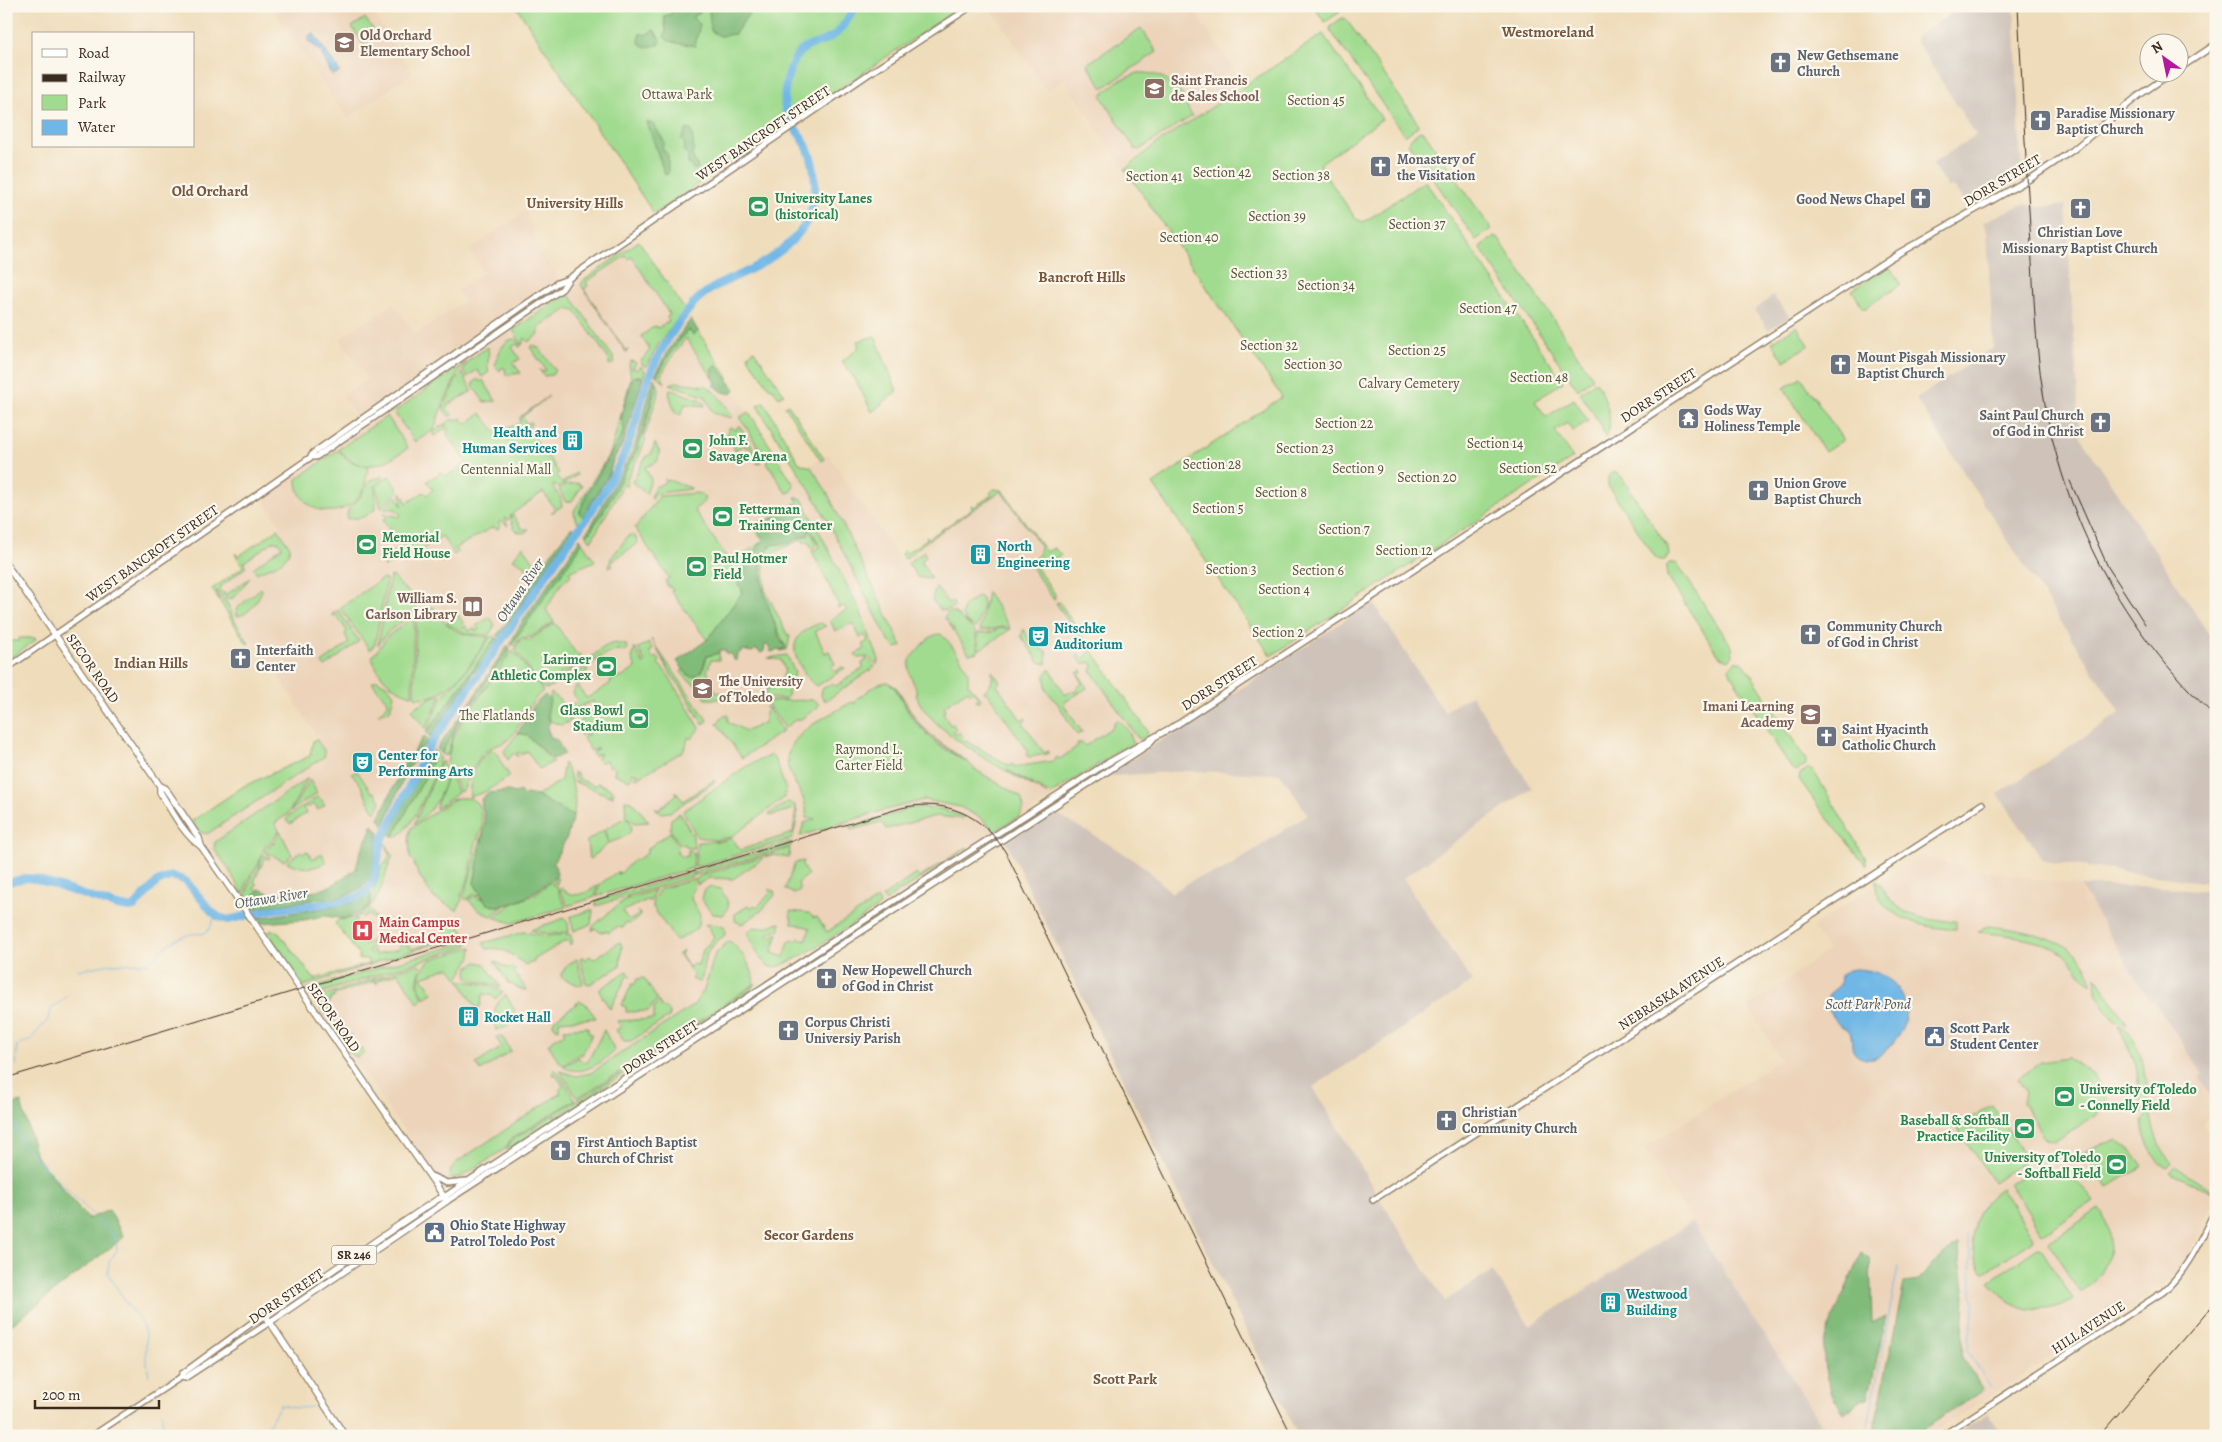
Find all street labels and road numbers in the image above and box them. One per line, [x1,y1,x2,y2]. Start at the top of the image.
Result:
street label: WEST BANCROFT STREET [692,81,834,186]
street label: DORR STREET [1960,150,2045,211]
street label: DORR STREET [1617,364,1700,427]
street label: WEST BANCROFT STREET [81,500,223,607]
street label: SECOR ROAD [62,630,124,707]
street label: DORR STREET [1178,652,1261,715]
street label: NEBRASKA AVENUE [1615,952,1728,1035]
street label: SECOR ROAD [303,979,365,1056]
street label: DORR STREET [619,1016,702,1079]
road number: SR 246 [332,1246,376,1264]
street label: DORR STREET [245,1264,328,1329]
street label: HILL AVENUE [2048,1296,2129,1358]

